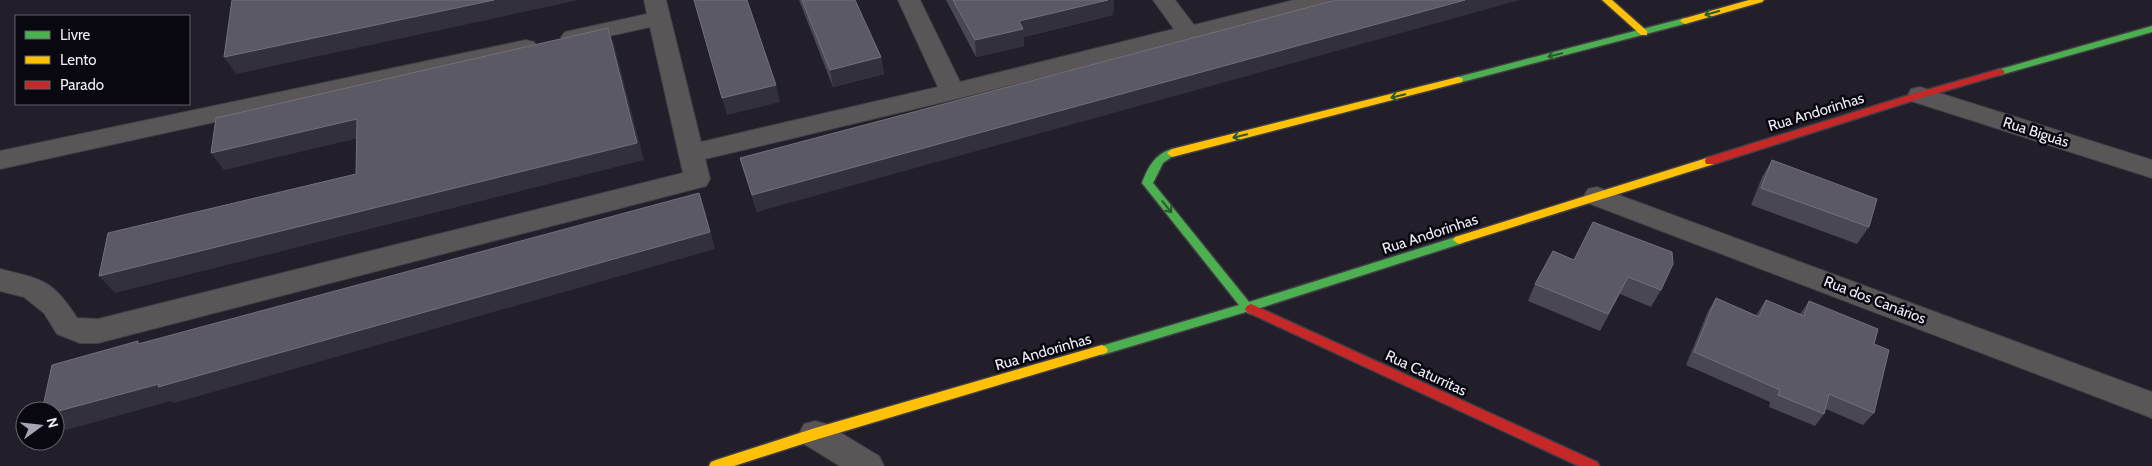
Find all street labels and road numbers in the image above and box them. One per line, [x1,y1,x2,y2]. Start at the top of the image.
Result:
street label: Rua Andorinhas [1766,89,1866,135]
street label: Rua Biguás [2001,113,2071,151]
street label: Rua Andorinhas [1380,210,1480,258]
street label: Rua dos Canários [1821,272,1929,328]
street label: Rua Andorinhas [993,330,1093,374]
street label: Rua Caturritas [1382,346,1470,400]

